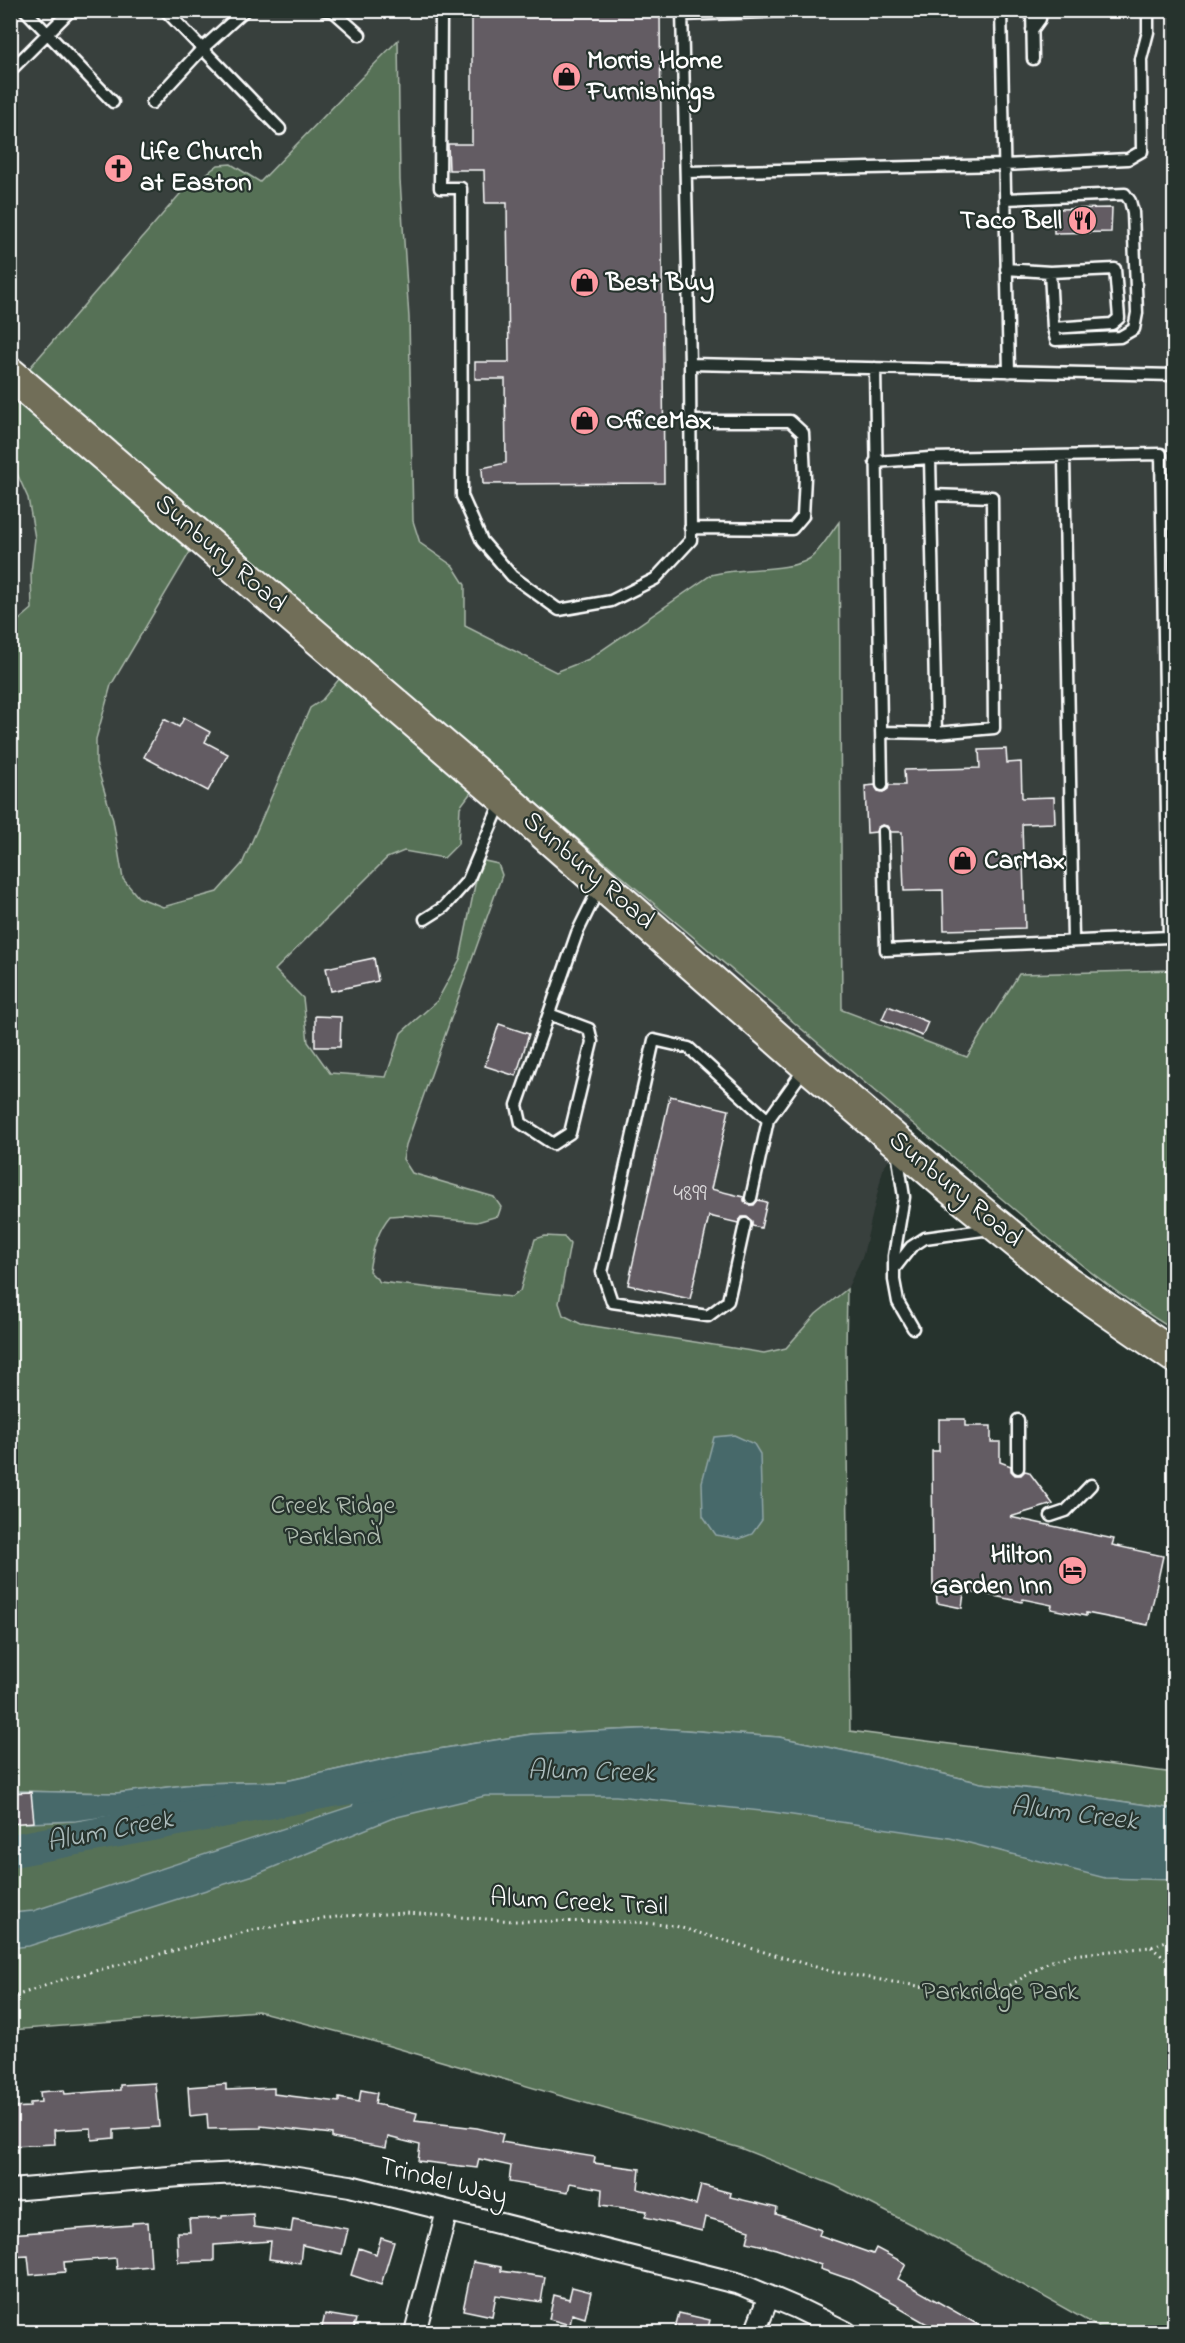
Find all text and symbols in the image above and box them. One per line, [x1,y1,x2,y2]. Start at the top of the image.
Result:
place label: Morris Home Furnishings [585,42,723,113]
shop icon: Morris Home Furnishings [550,61,582,93]
place label: Life Church at Easton [140,133,262,203]
church icon: Life Church at Easton [103,152,135,184]
place label: Taco Bell [960,202,1062,241]
restaurant icon: Taco Bell [1067,205,1099,237]
place label: Best Buy [604,264,714,303]
shop icon: Best Buy [569,267,601,299]
place label: OfficeMax [606,402,712,441]
shop icon: OfficeMax [569,405,601,437]
street label: Sunbury Road [145,485,295,623]
street label: Sunbury Road [513,802,663,940]
place label: CarMax [984,842,1065,881]
shop icon: CarMax [947,845,979,877]
street label: Sunbury Road [879,1122,1031,1258]
house number: 4899 [673,1177,707,1212]
park label: Creek Ridge Parkland [270,1487,396,1557]
place label: Hilton Garden Inn [932,1536,1052,1606]
hotel icon: Hilton Garden Inn [1057,1555,1089,1587]
water label: Alum Creek [527,1751,657,1795]
water label: Alum Creek [1008,1787,1142,1843]
water label: Alum Creek [43,1799,178,1864]
street label: Alum Creek Trail [489,1879,669,1927]
park label: Parkridge Park [922,1973,1079,2012]
street label: Trindel Way [375,2147,511,2217]

